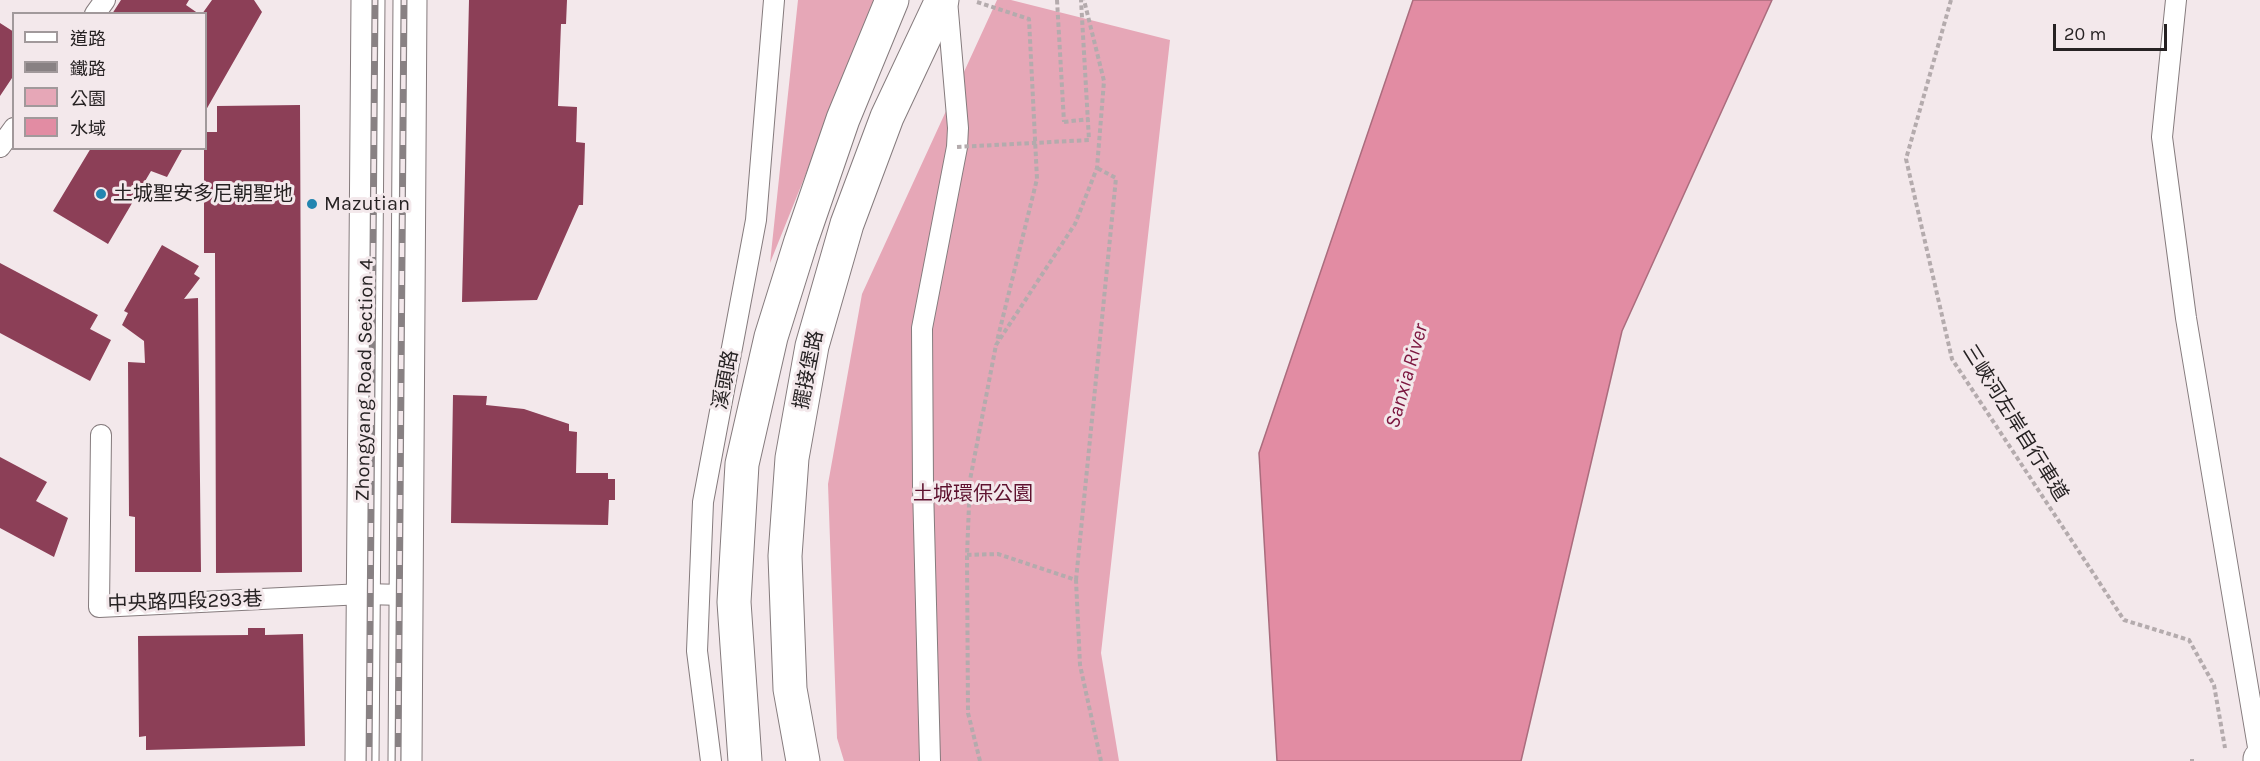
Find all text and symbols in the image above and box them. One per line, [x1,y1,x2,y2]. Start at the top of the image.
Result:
legend [12,12,207,150]
scale bar [2056,12,2170,50]
text: 20 m [2064,23,2106,45]
text: 道路 [70,28,106,50]
text: 鐵路 [70,58,106,80]
text: 公園 [70,88,106,110]
text: 水域 [70,118,106,140]
place label: 土城聖安多尼朝聖地 [113,182,293,206]
marker: 土城聖安多尼朝聖地 [94,187,108,201]
place label: Mazutian [324,192,410,216]
marker: Mazutian [305,197,319,211]
street label: Zhongyang Road Section 4 [351,258,379,502]
water label: Sanxia River [1380,321,1434,431]
street label: 擺接堡路 [790,328,828,412]
street label: 三峽河左岸自行車道 [1957,340,2073,506]
street label: 溪頭路 [708,348,744,412]
park label: 土城環保公園 [913,482,1033,506]
street label: 中央路四段293巷 [107,587,263,617]

